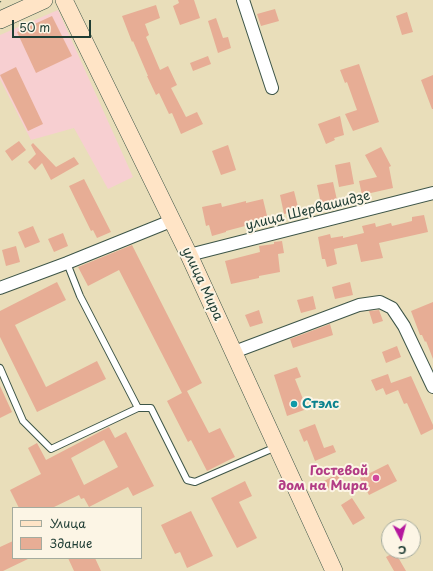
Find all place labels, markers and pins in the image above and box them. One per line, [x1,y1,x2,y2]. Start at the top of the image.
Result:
place label: Стэлс [302,396,339,412]
marker: Стэлс [289,399,299,409]
place label: Гостевой дом на Мира [278,463,368,494]
marker: Гостевой дом на Мира [371,473,381,483]

